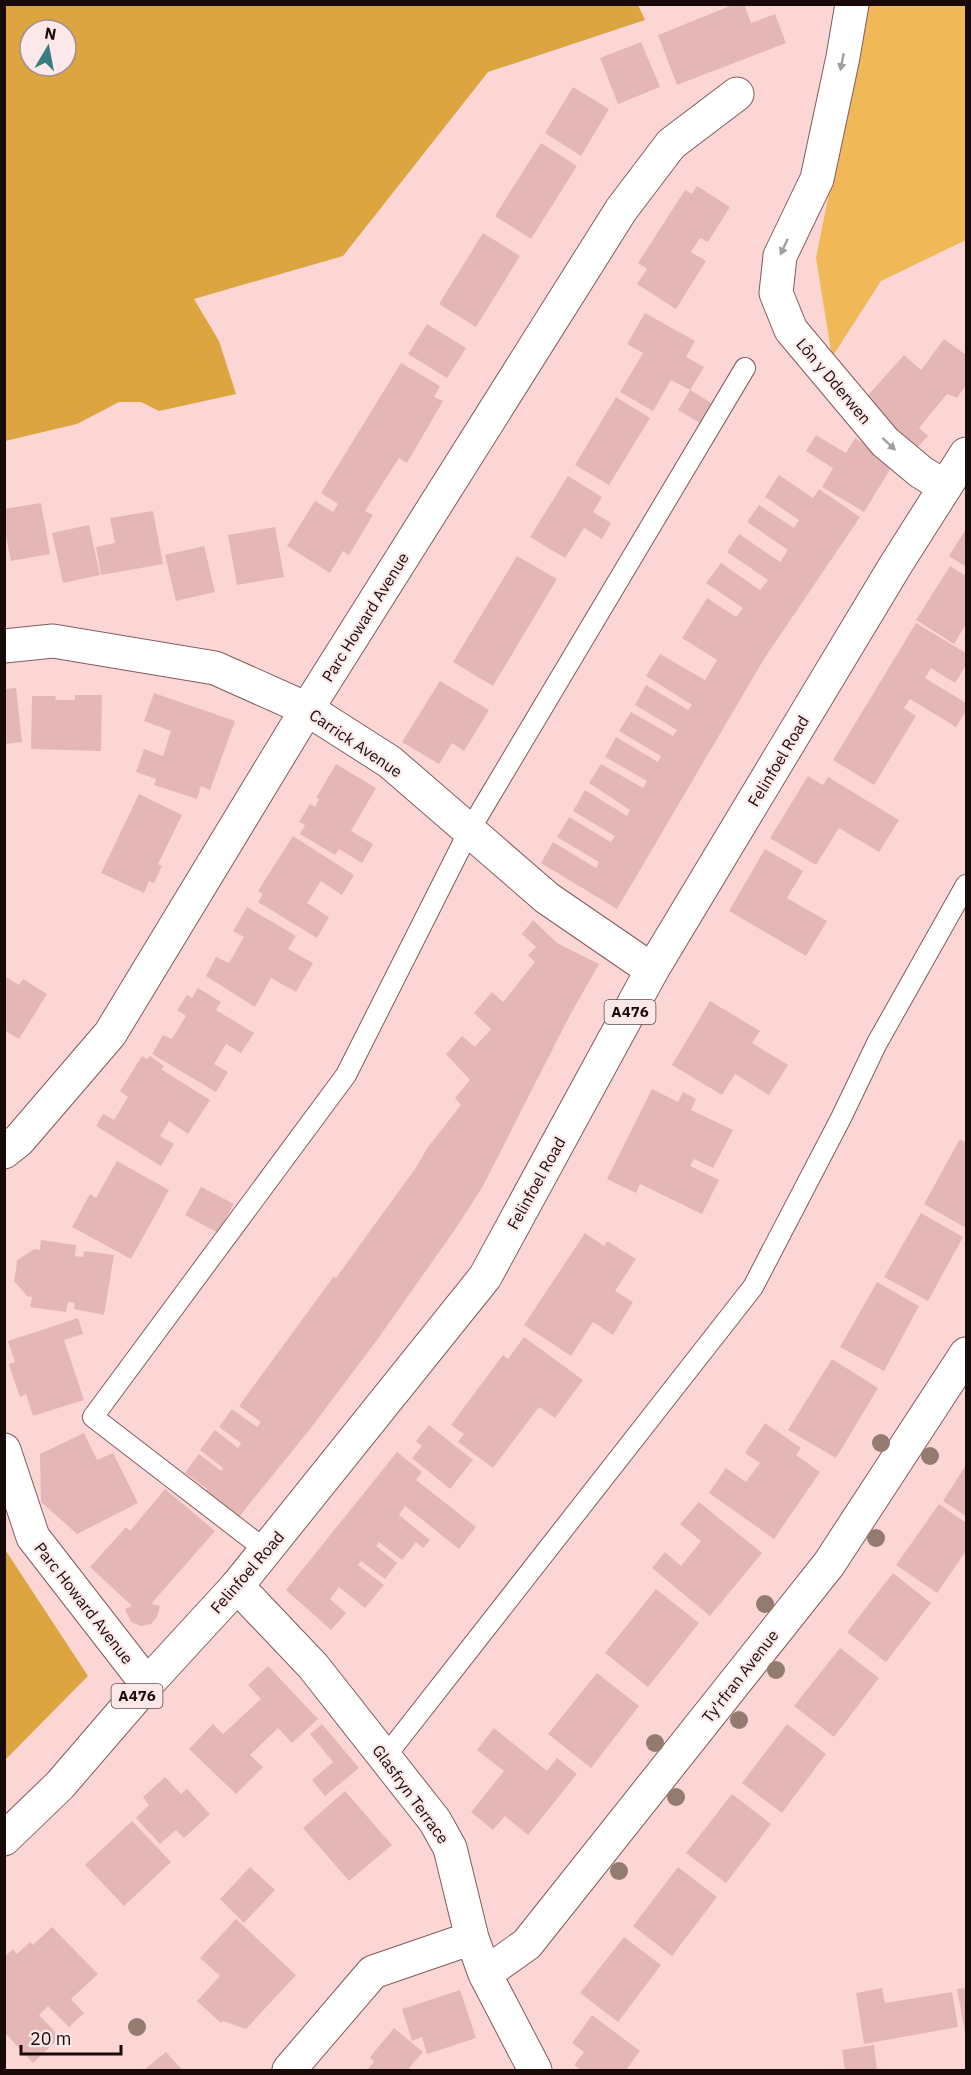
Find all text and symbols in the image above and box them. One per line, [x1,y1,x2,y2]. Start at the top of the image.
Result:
north arrow [18,18,78,78]
text: N [43,22,58,44]
one-way arrow [837,53,846,72]
one-way arrow [780,239,789,256]
street label: Lôn y Dderwen [792,334,876,428]
one-way arrow [881,437,896,451]
street label: Parc Howard Avenue [317,548,413,685]
street label: Carrick Avenue [306,705,406,782]
street label: Felinfoel Road [743,712,813,810]
road number: A476 [604,1000,656,1024]
street label: Felinfoel Road [502,1133,570,1233]
street label: Felinfoel Road [206,1527,288,1617]
street label: Parc Howard Avenue [30,1538,138,1668]
street label: Ty'rfran Avenue [698,1625,783,1726]
road number: A476 [112,1684,162,1708]
street label: Glasfryn Terrace [368,1741,454,1848]
scale bar [21,2018,122,2056]
text: 20 m [30,2027,72,2050]

